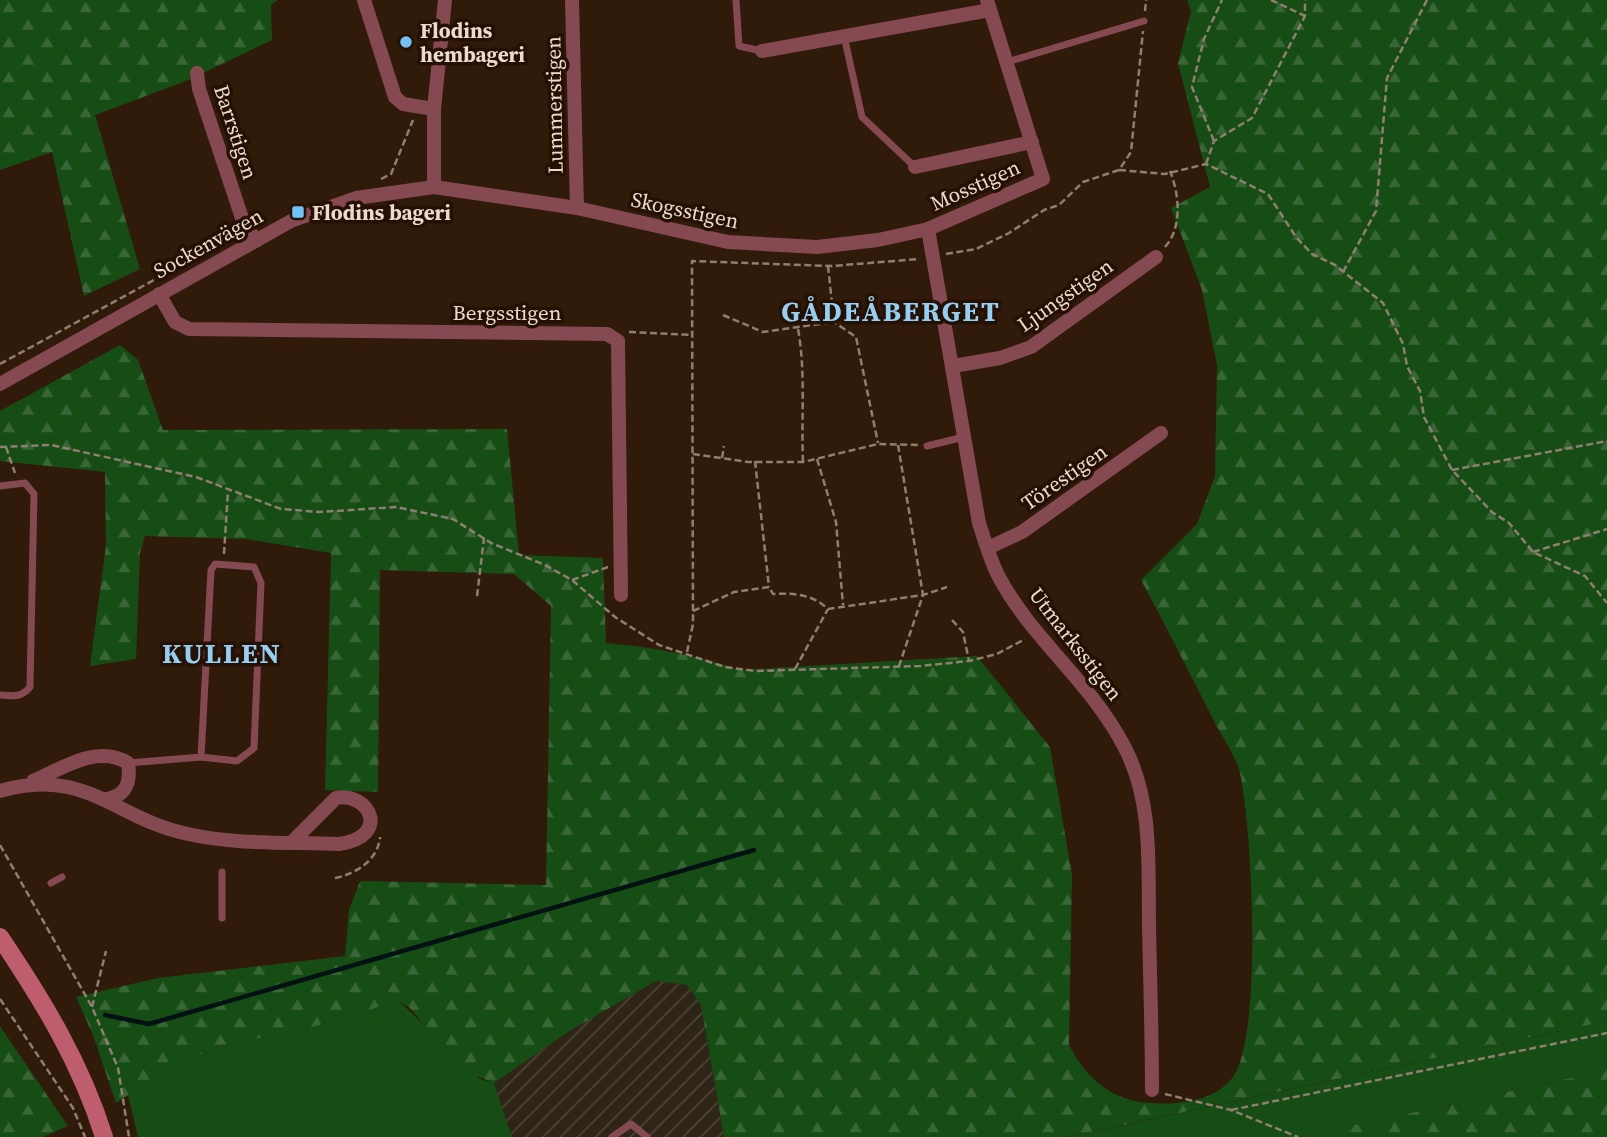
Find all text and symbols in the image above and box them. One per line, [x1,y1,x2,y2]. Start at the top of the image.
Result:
place label: Flodins hembageri [420,16,525,69]
marker: Flodins hembageri [398,34,414,50]
street label: Lummerstigen [538,36,570,174]
street label: Barrstigen [207,81,265,183]
street label: Mosstigen [925,152,1025,218]
street label: Skogsstigen [628,184,742,236]
place label: Flodins bageri [312,198,451,227]
street label: Sockenvägen [148,201,268,285]
marker: Flodins bageri [290,204,306,220]
street label: Ljungstigen [1011,251,1119,339]
district label: GÅDEÅBERGET [781,292,1001,330]
street label: Bergsstigen [453,298,562,327]
street label: Törestigen [1015,437,1113,517]
street label: Utmarksstigen [1023,581,1130,707]
district label: KULLEN [162,634,282,672]

